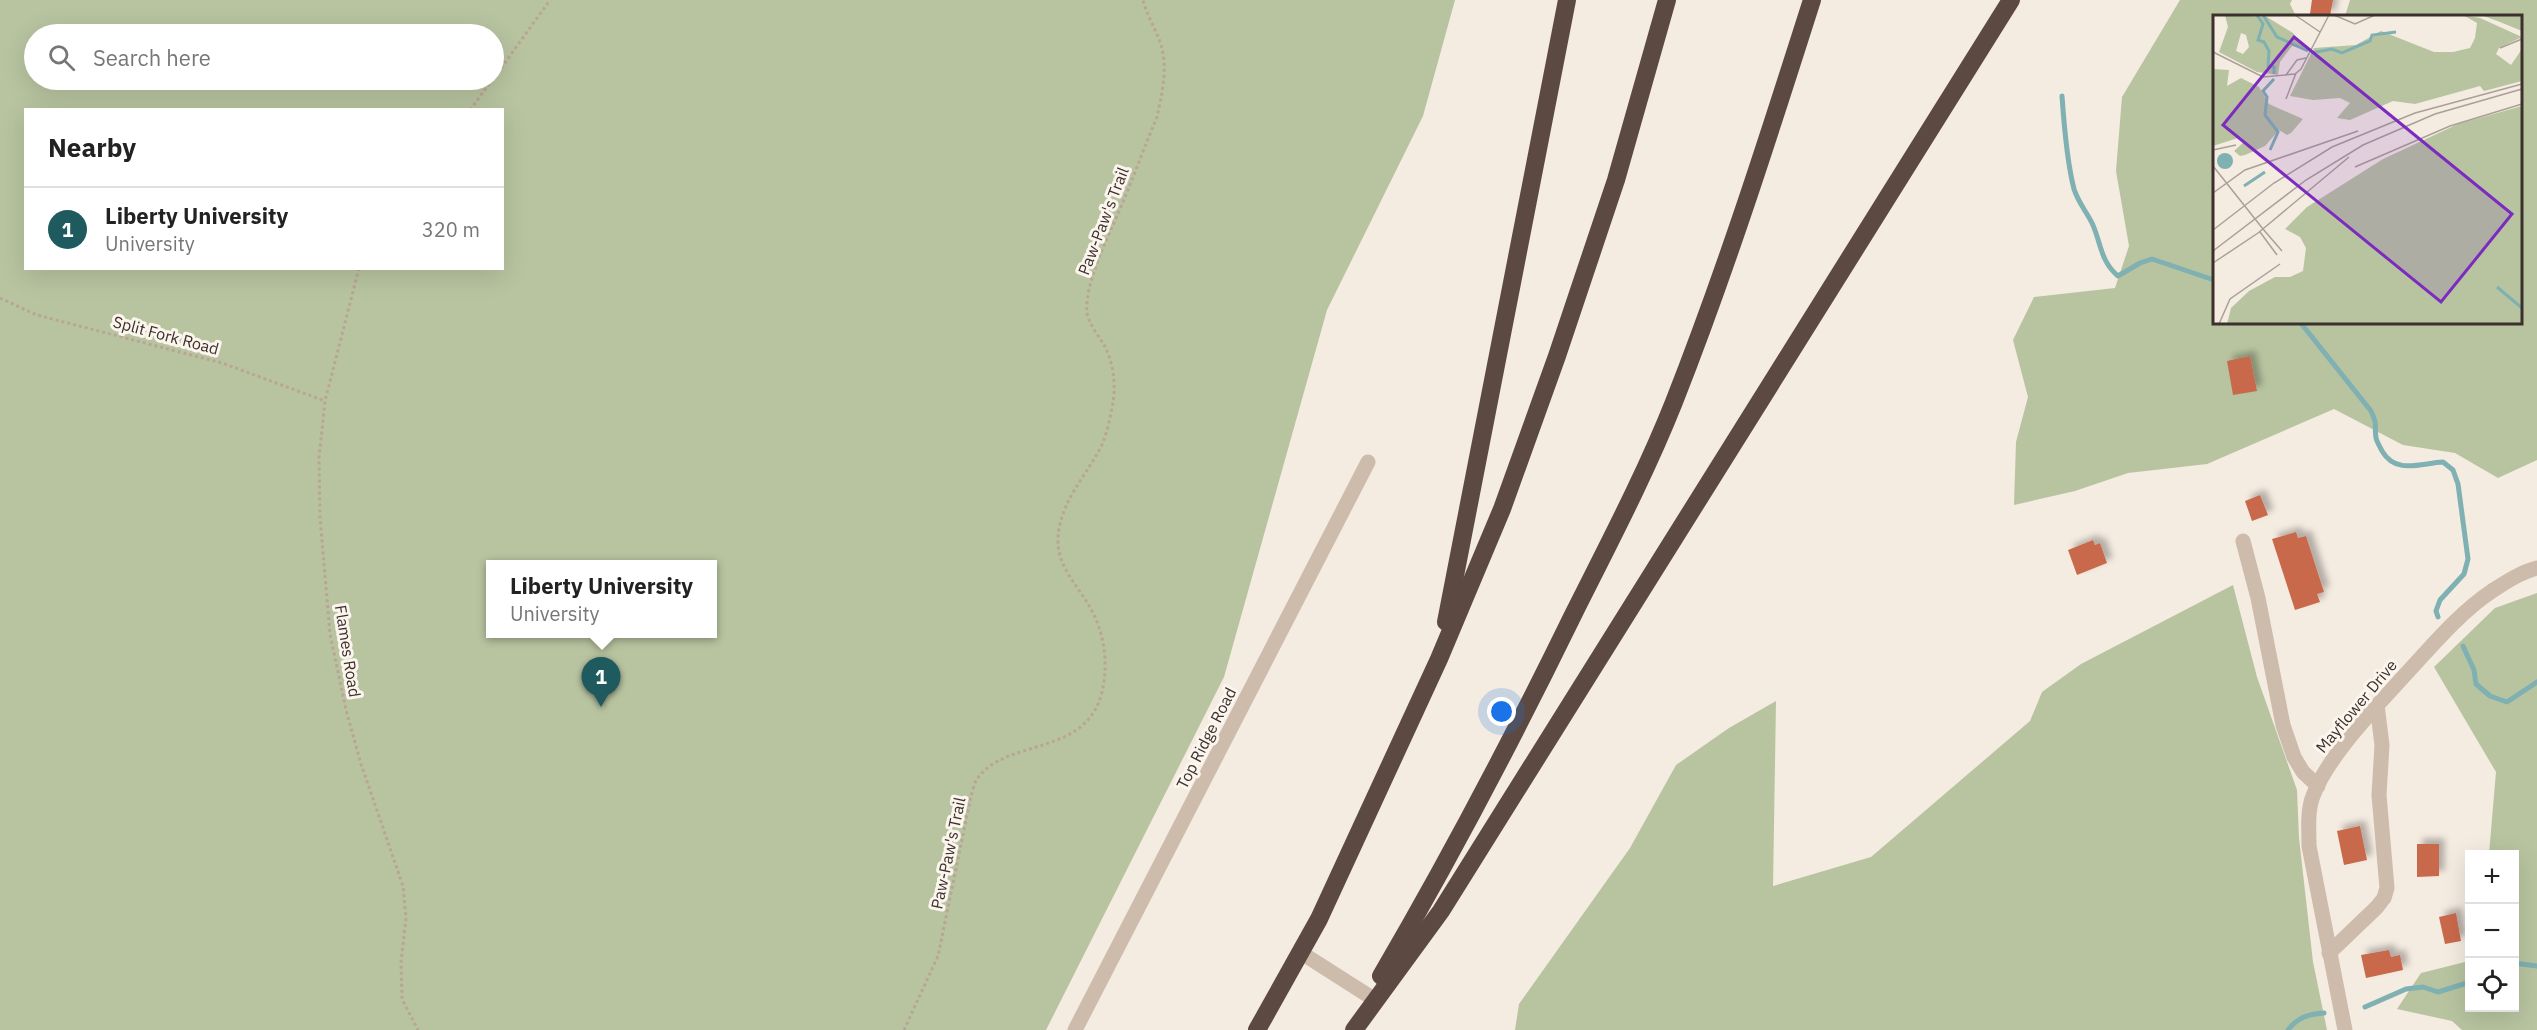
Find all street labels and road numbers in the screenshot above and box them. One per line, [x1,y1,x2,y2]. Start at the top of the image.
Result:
street label: Paw-Paw's Trail [1073,164,1133,278]
street label: Split Fork Road [111,311,221,359]
street label: Flames Road [331,604,365,698]
street label: Mayflower Drive [2311,655,2401,757]
street label: Top Ridge Road [1172,684,1240,792]
street label: Paw-Paw's Trail [926,795,970,911]

